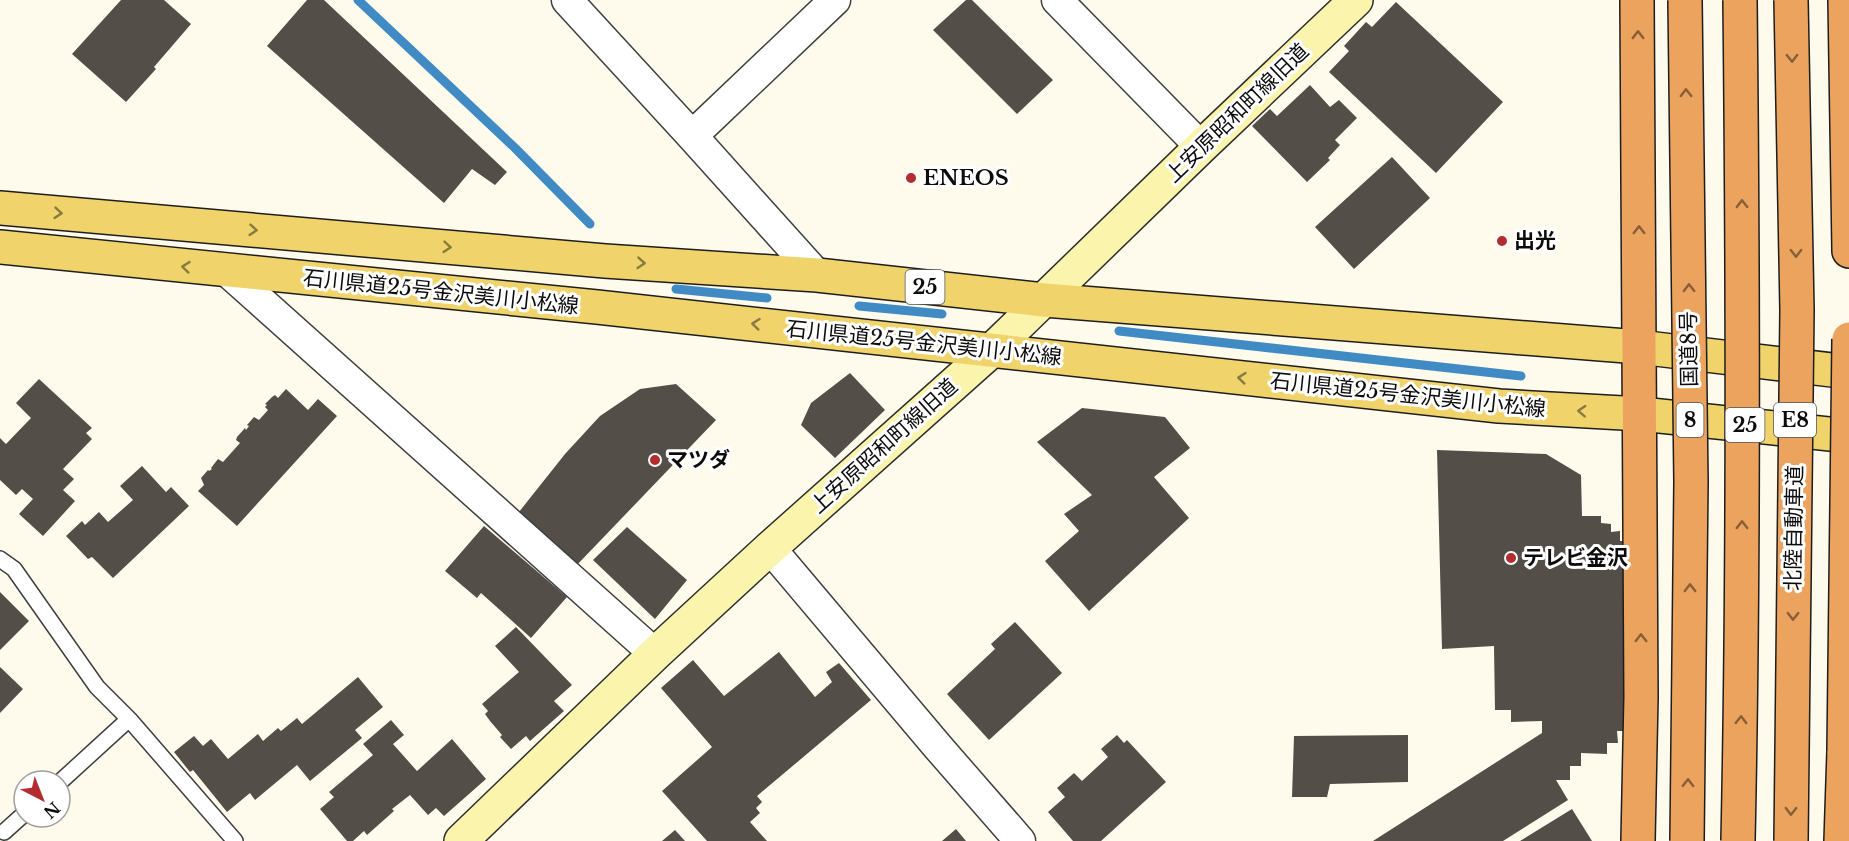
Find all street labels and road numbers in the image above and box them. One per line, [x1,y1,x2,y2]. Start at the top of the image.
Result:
street label: 上安原昭和町線旧道 [1160,38,1314,188]
street label: 石川県道25号金沢美川小松線 [302,265,580,319]
road number: 25 [906,270,944,304]
street label: 国道8号 [1675,311,1703,387]
street label: 石川県道25号金沢美川小松線 [785,316,1063,370]
street label: 石川県道25号金沢美川小松線 [1269,368,1547,422]
street label: 上安原昭和町線旧道 [805,373,963,519]
road number: 8 [1676,403,1704,437]
road number: E8 [1774,403,1816,437]
road number: 25 [1726,408,1764,442]
street label: 北陸自動車道 [1780,465,1808,591]

